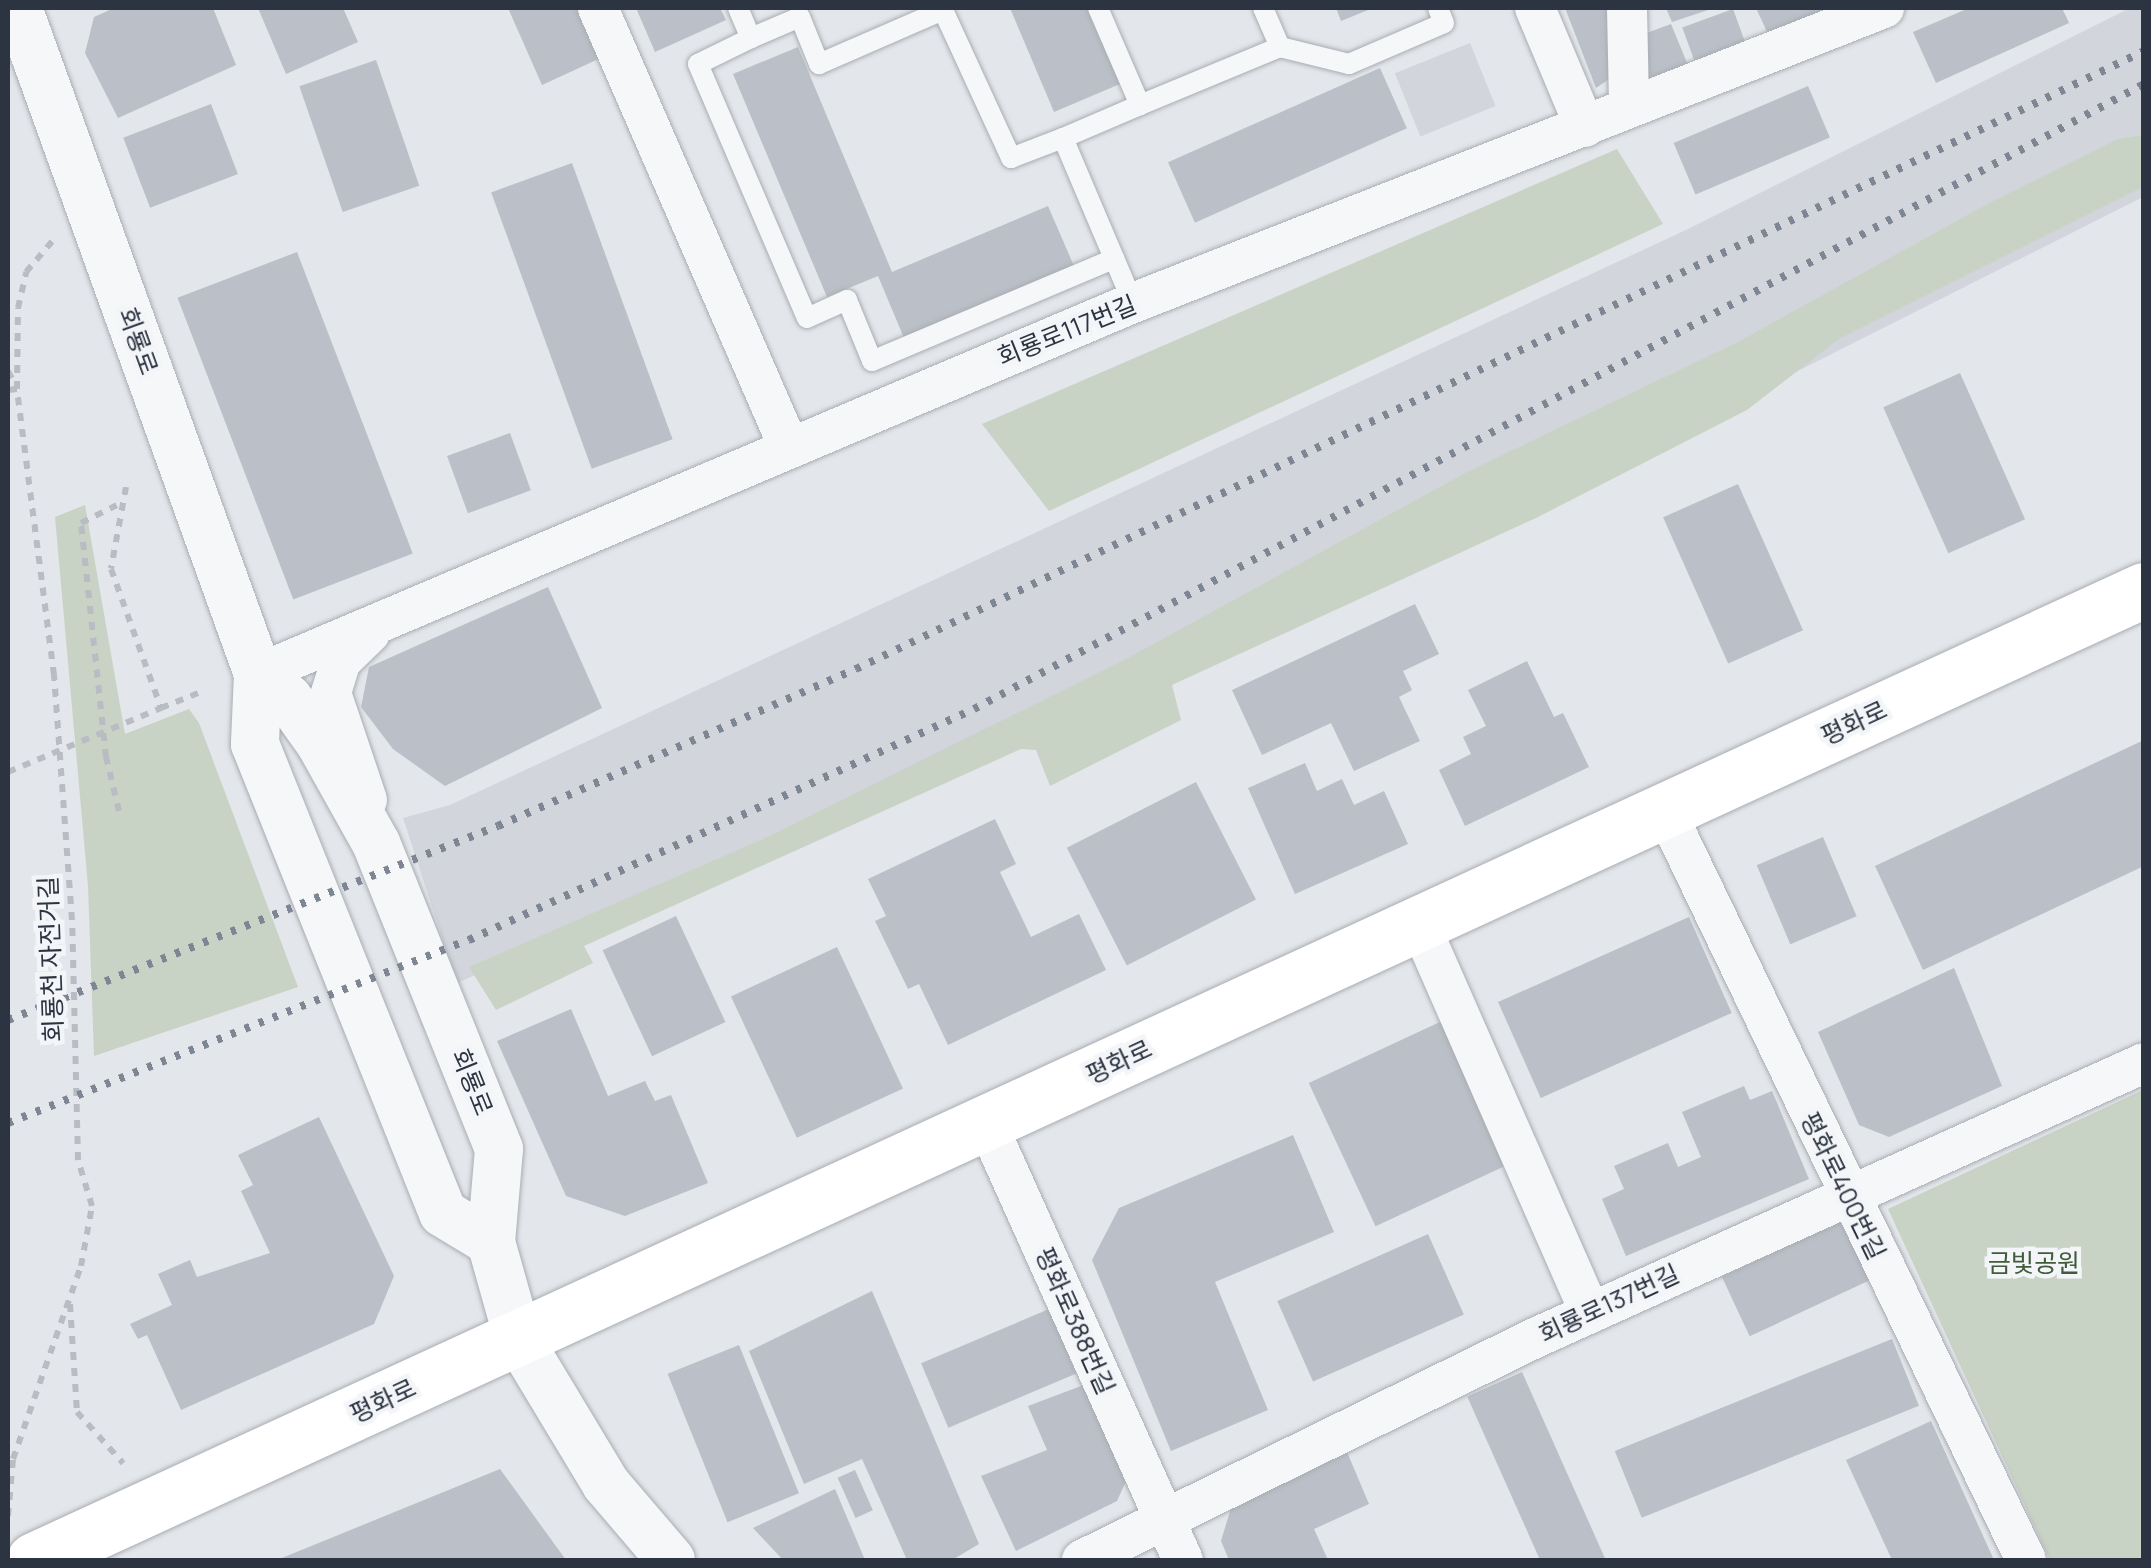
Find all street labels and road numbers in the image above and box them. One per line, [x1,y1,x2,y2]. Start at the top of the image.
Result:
street label: 회룡로117번길 [993,290,1141,372]
street label: 회룡로 [112,303,164,379]
street label: 평화로 [1816,695,1892,751]
street label: 회룡천 자전거길 [33,876,69,1042]
street label: 평화로 [1081,1034,1157,1090]
street label: 회룡로 [445,1044,499,1120]
street label: 평화로400번길 [1794,1107,1892,1265]
street label: 평화로388번길 [1029,1243,1121,1399]
street label: 회룡로137번길 [1534,1258,1684,1350]
street label: 평화로 [345,1373,421,1429]

